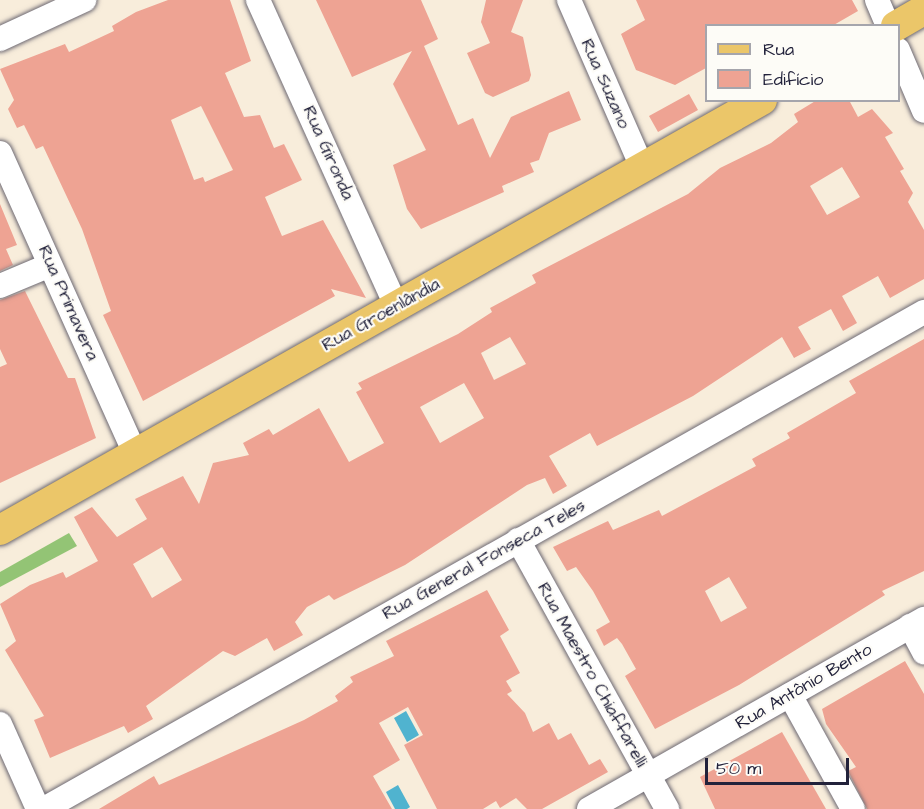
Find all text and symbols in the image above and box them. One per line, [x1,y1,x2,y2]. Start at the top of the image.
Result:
legend [705,24,900,102]
street label: Rua Suzano [576,36,634,132]
text: Rua [763,37,794,62]
text: Edifício [763,67,823,92]
street label: Rua Gironda [298,102,358,204]
street label: Rua Primavera [33,242,103,364]
street label: Rua Groenlândia [318,274,444,356]
street label: Rua General Fonseca Teles [379,495,589,625]
street label: Rua Maestro Chiaffarelli [532,579,652,771]
street label: Rua Antônio Bento [732,639,876,735]
scale bar [708,746,852,784]
text: 50 m [716,756,761,781]

